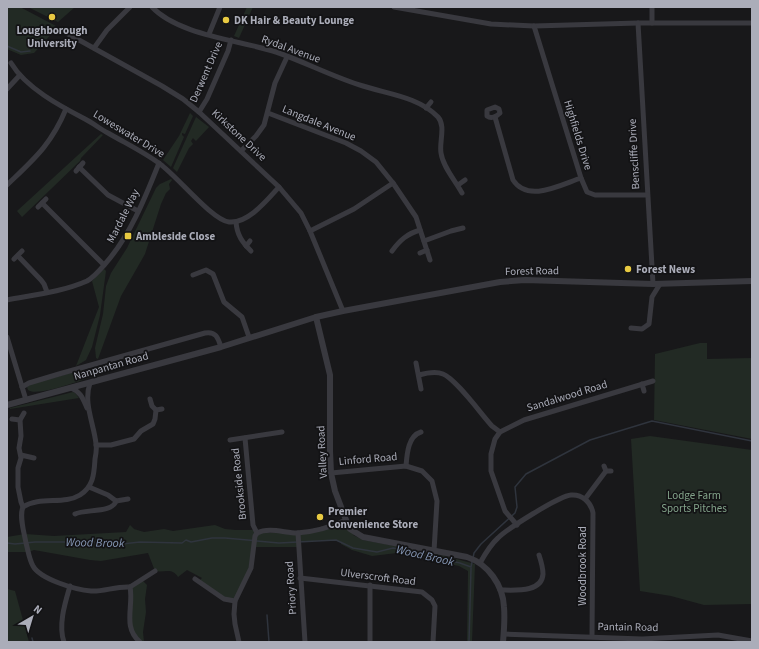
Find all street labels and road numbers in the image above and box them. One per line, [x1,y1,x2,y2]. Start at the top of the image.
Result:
street label: Rydal Avenue [259,31,323,67]
street label: Derwent Drive [186,39,226,105]
street label: Highfields Drive [560,98,596,172]
street label: Langdale Avenue [280,101,359,145]
street label: Kirkstone Drive [208,106,270,165]
street label: Loweswater Drive [90,107,168,162]
street label: Benscliffe Drive [625,118,643,190]
street label: Mardale Way [103,187,143,245]
street label: Forest Road [505,263,559,279]
street label: Nanpantan Road [72,348,150,384]
street label: Sandalwood Road [525,377,609,415]
street label: Valley Road [313,425,331,479]
street label: Brookside Road [228,447,250,521]
street label: Linford Road [338,449,398,469]
street label: Woodbrook Road [575,526,590,606]
street label: Priory Road [282,561,300,615]
street label: Ulverscroft Road [339,565,417,589]
street label: Pantain Road [597,619,659,635]

